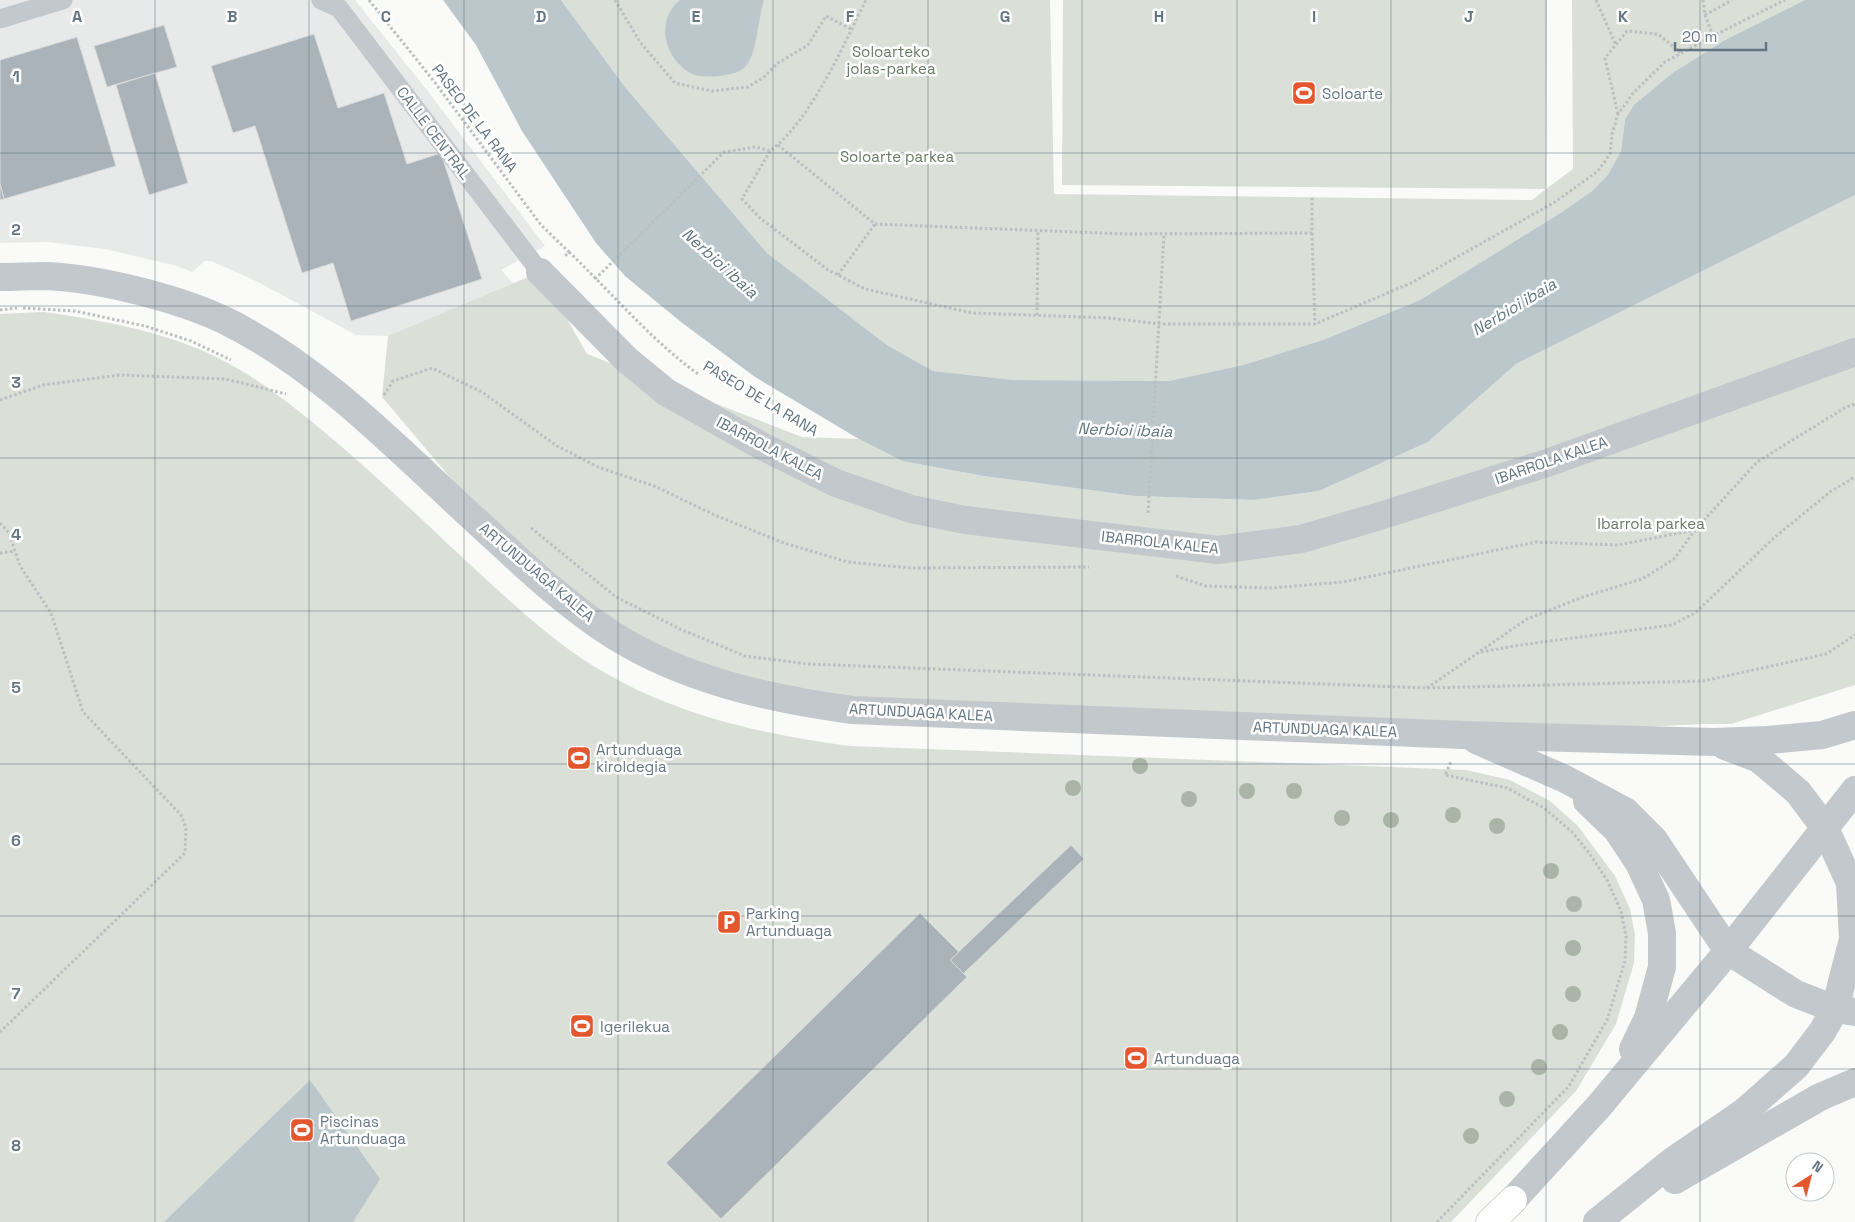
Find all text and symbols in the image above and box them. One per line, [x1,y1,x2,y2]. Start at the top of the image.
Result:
text: A [72,6,82,27]
text: B [227,6,237,27]
text: C [381,6,391,27]
text: D [536,6,546,27]
text: E [692,6,701,27]
text: F [846,6,855,27]
text: G [1000,6,1010,27]
text: H [1154,6,1164,27]
text: I [1312,6,1316,27]
text: J [1464,6,1474,27]
text: K [1618,6,1628,27]
scale bar [1675,20,1766,52]
text: 20 m [1682,27,1717,46]
park label: Soloarteko jolas-parkea [845,42,936,78]
street label: PASEO DE LA RANA [428,60,522,176]
text: 1 [12,66,20,87]
sports icon: Soloarte [1291,80,1317,106]
street label: CALLE CENTRAL [393,83,475,183]
place label: Soloarte [1322,84,1383,103]
park label: Soloarte parkea [840,147,954,166]
text: 2 [11,219,21,240]
water label: Nerbioi ibaia [678,223,763,303]
water label: Nerbioi ibaia [1468,273,1561,340]
street label: PASEO DE LA RANA [700,356,822,440]
text: 3 [11,372,21,393]
street label: IBARROLA KALEA [713,412,827,484]
water label: Nerbioi ibaia [1077,418,1174,442]
street label: IBARROLA KALEA [1492,432,1610,488]
park label: Ibarrola parkea [1597,514,1705,533]
street label: ARTUNDUAGA KALEA [476,518,599,626]
text: 4 [11,524,21,545]
street label: IBARROLA KALEA [1100,526,1220,558]
text: 5 [11,677,21,698]
street label: ARTUNDUAGA KALEA [848,699,994,725]
street label: ARTUNDUAGA KALEA [1253,717,1398,741]
place label: Artunduaga kiroldegia [596,740,682,776]
sports icon: Artunduaga kiroldegia [566,745,592,771]
text: 6 [11,830,21,851]
place label: Parking Artunduaga [746,904,832,940]
parking icon: Parking Artunduaga [716,909,742,935]
text: 7 [12,983,21,1004]
sports icon: Igerilekua [569,1013,595,1039]
place label: Igerilekua [600,1017,670,1036]
sports icon: Artunduaga [1123,1045,1149,1071]
place label: Artunduaga [1154,1049,1240,1068]
place label: Piscinas Artunduaga [320,1112,406,1148]
sports icon: Piscinas Artunduaga [289,1117,315,1143]
text: 8 [11,1135,21,1156]
north arrow [1785,1152,1835,1202]
text: N [1809,1156,1827,1177]

